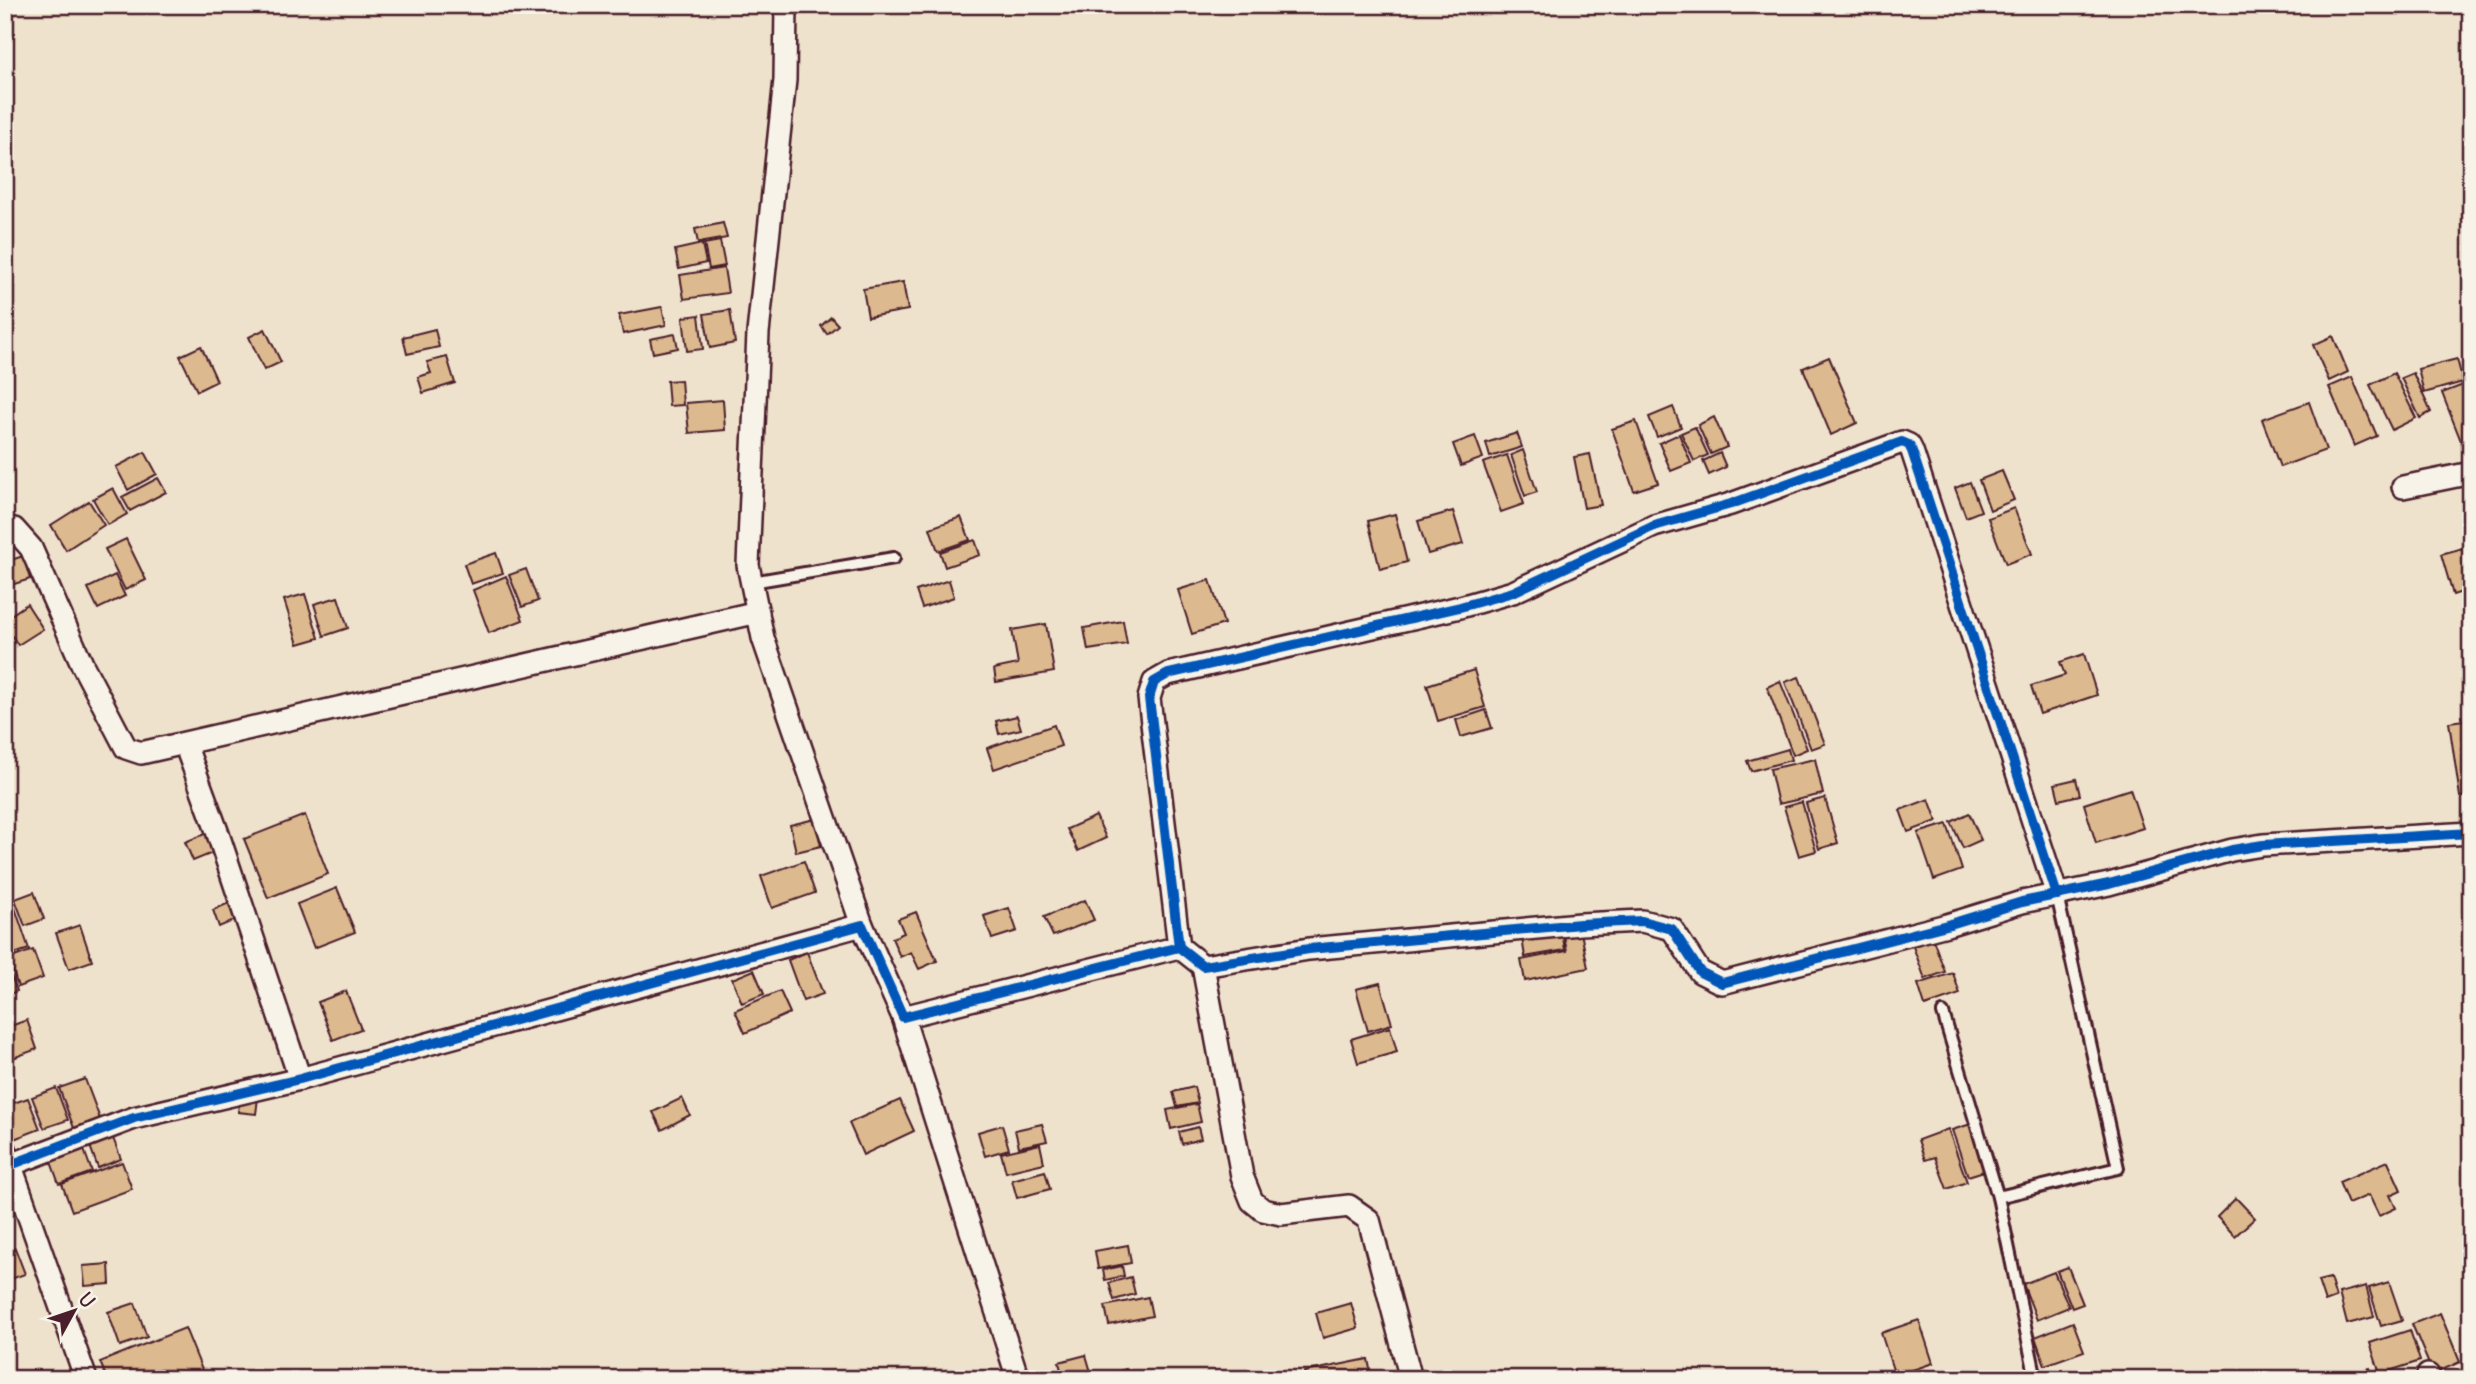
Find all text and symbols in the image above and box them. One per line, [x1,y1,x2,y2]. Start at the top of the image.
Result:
north arrow [38,1276,108,1346]
text: U [74,1287,100,1313]

